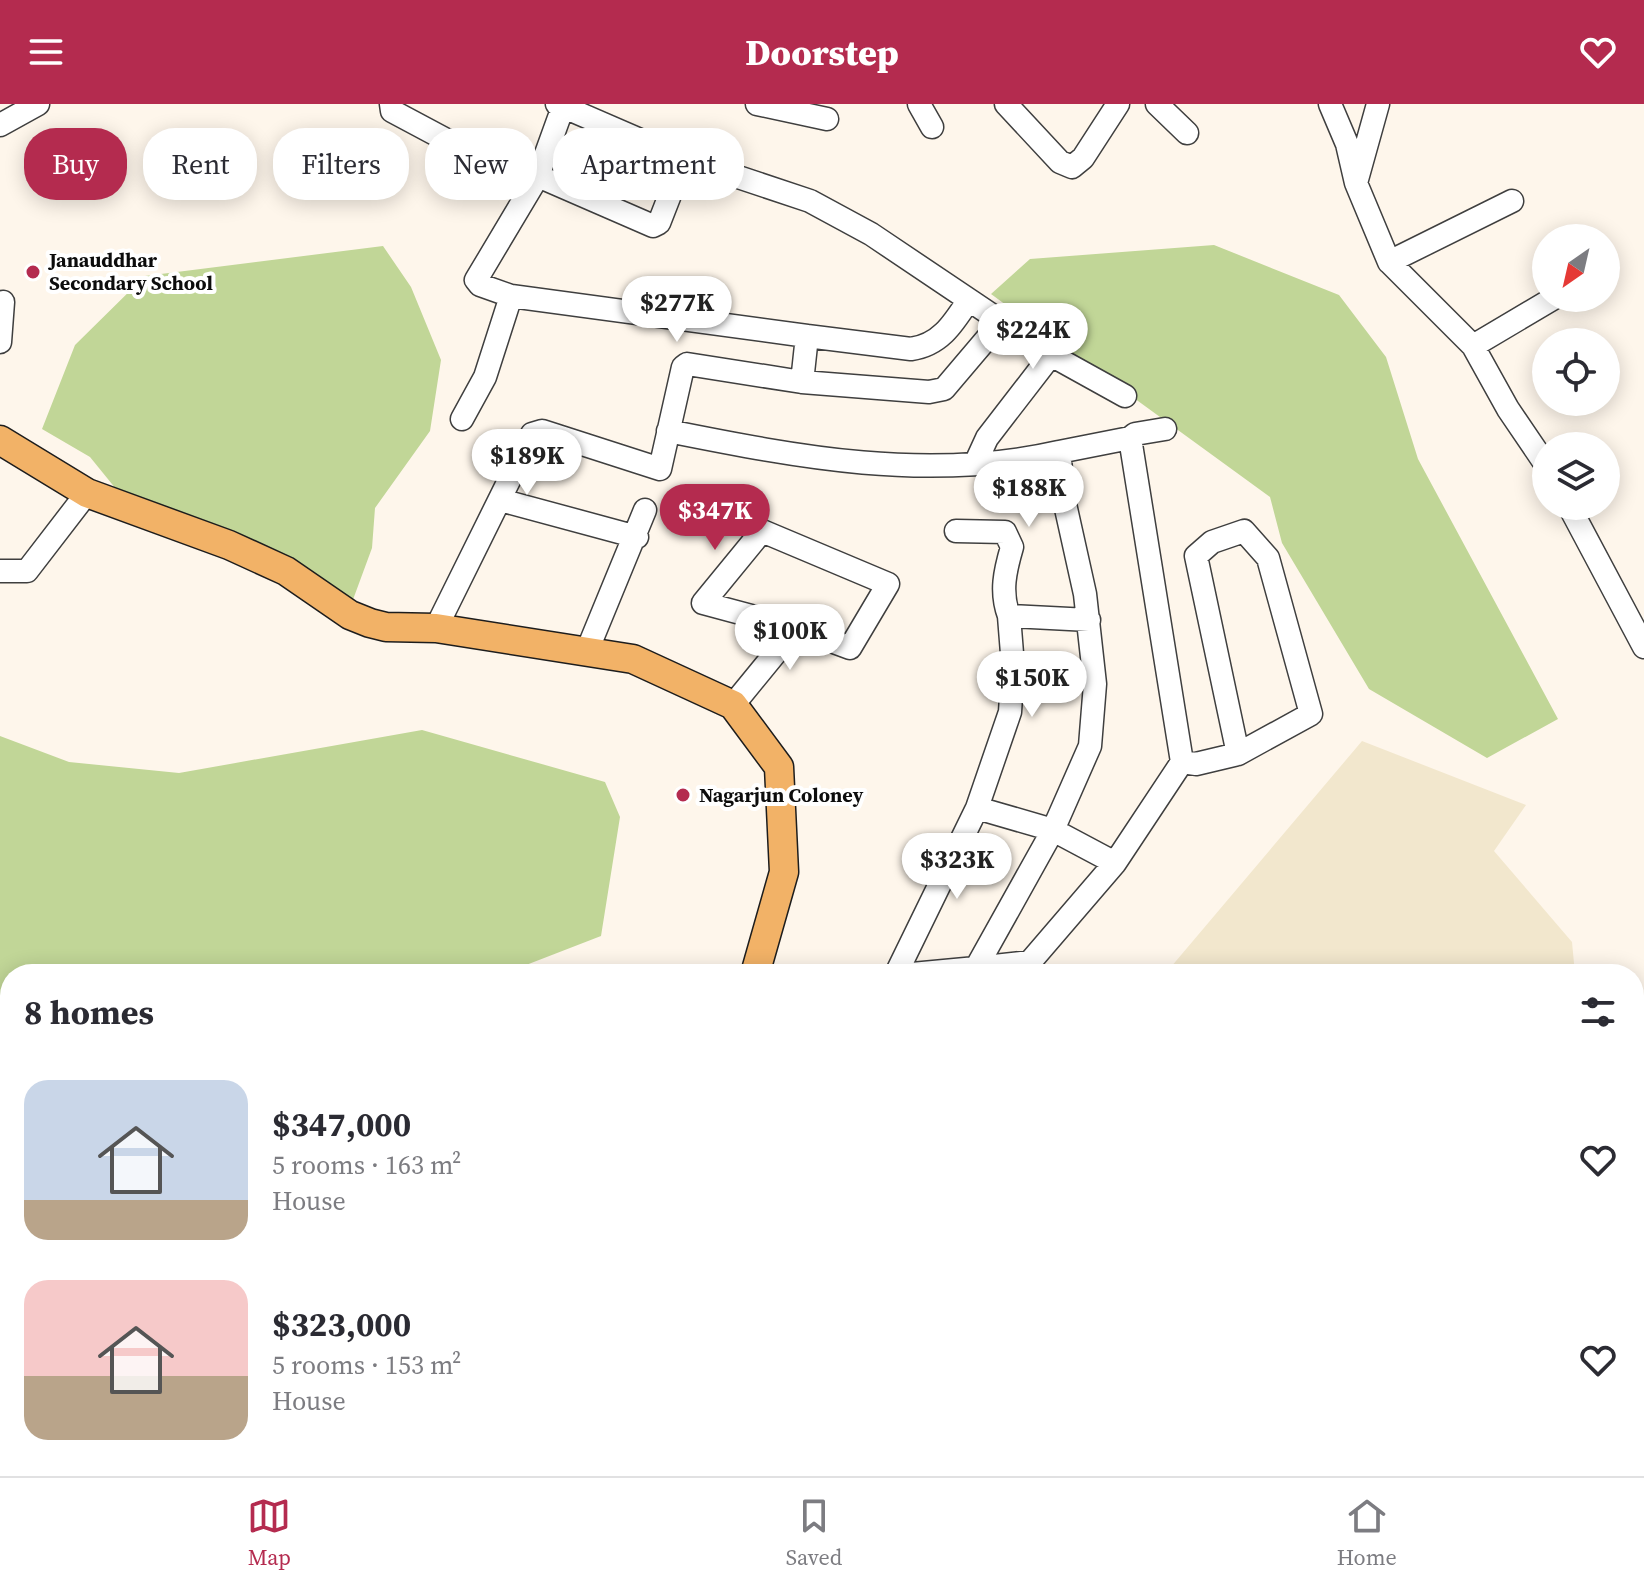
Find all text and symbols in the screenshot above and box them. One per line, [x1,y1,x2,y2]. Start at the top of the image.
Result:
text: Doorstep [745,28,899,77]
icon: menu [24,30,68,74]
icon: heart [1576,30,1620,74]
chip: Buy [24,128,127,200]
chip: Rent [143,128,257,200]
chip: Filters [273,128,409,200]
chip: New [425,128,537,200]
chip: Apartment [553,128,744,200]
north arrow [1532,224,1620,312]
map controls [1532,224,1620,520]
place label: Janauddhar Secondary School [47,246,213,297]
marker: Janauddhar Secondary School [24,263,42,281]
pin: $277K [621,276,733,344]
text: $277K [640,284,714,320]
pin: $224K [977,303,1089,371]
text: $224K [996,311,1070,347]
button: locate [1532,328,1620,416]
pin: $189K [471,429,583,497]
button: layers [1532,432,1620,520]
text: $189K [490,437,564,473]
pin: $188K [973,461,1085,529]
text: $188K [992,469,1066,505]
pin: $347K [659,484,771,552]
text: $347K [678,492,752,528]
pin: $100K [734,604,846,672]
text: $100K [753,612,827,648]
pin: $150K [976,651,1088,719]
text: $150K [995,659,1069,695]
place label: Nagarjun Coloney [699,781,864,809]
marker: Nagarjun Coloney [674,786,692,804]
pin: $323K [901,833,1013,901]
text: $323K [920,841,994,877]
text: 8 homes [24,989,154,1035]
icon: filters [1576,990,1620,1034]
text: $347,000 [272,1101,411,1147]
icon: home [88,1112,184,1208]
icon: heart [1576,1138,1620,1182]
text: 5 rooms · 163 m² [272,1147,461,1183]
text: House [272,1183,346,1219]
text: $323,000 [272,1301,411,1347]
icon: home [88,1312,184,1408]
icon: heart [1576,1338,1620,1382]
text: 5 rooms · 153 m² [272,1347,461,1383]
text: House [272,1383,346,1419]
tab: Map [247,1494,291,1572]
tab: Saved [786,1494,842,1572]
tab: Home [1337,1494,1397,1572]

